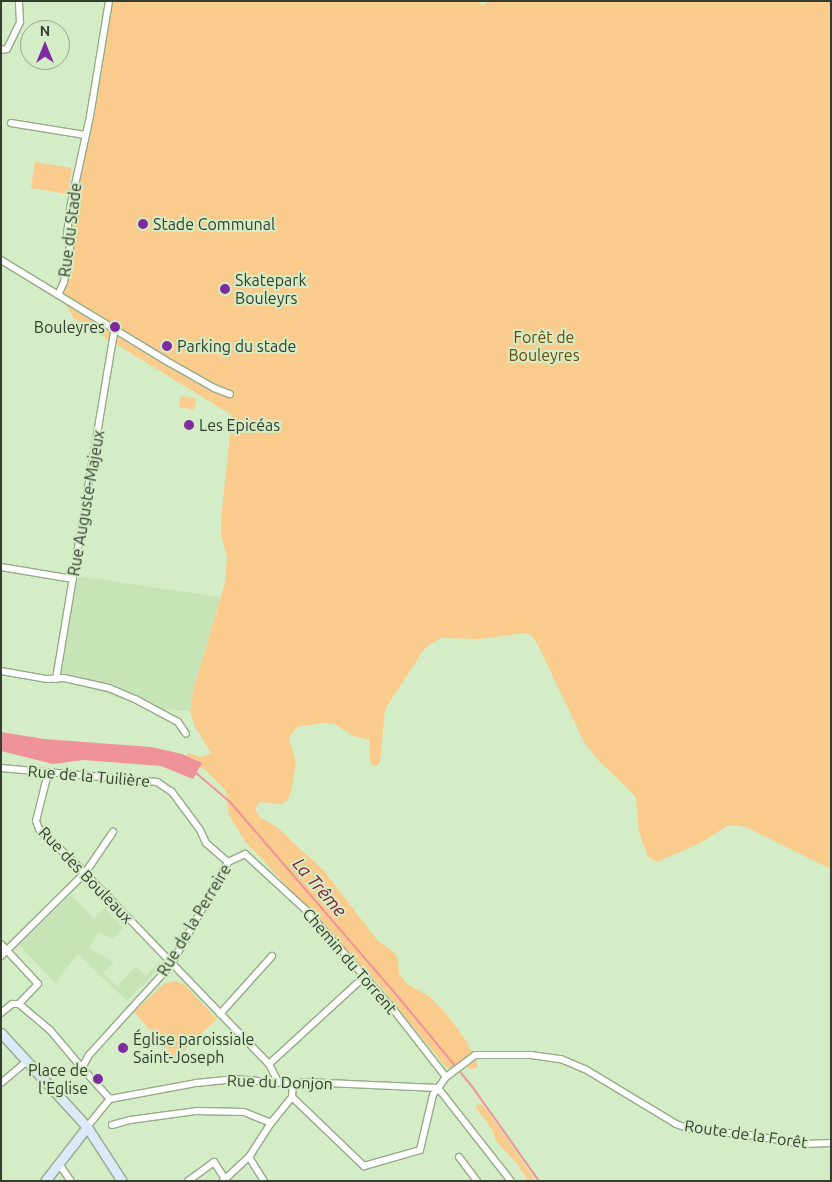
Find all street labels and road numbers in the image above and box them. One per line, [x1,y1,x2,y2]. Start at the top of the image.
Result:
street label: Rue du Stade [55,182,85,278]
street label: Rue Auguste-Majeux [64,428,108,578]
street label: Rue de la Tuilière [27,761,151,791]
street label: Rue des Bouleaux [35,822,137,928]
street label: Rue de la Perreire [153,860,235,980]
street label: Chemin du Torrent [299,904,401,1018]
street label: Rue du Donjon [227,1071,333,1093]
street label: Route de la Forêt [683,1116,809,1152]

